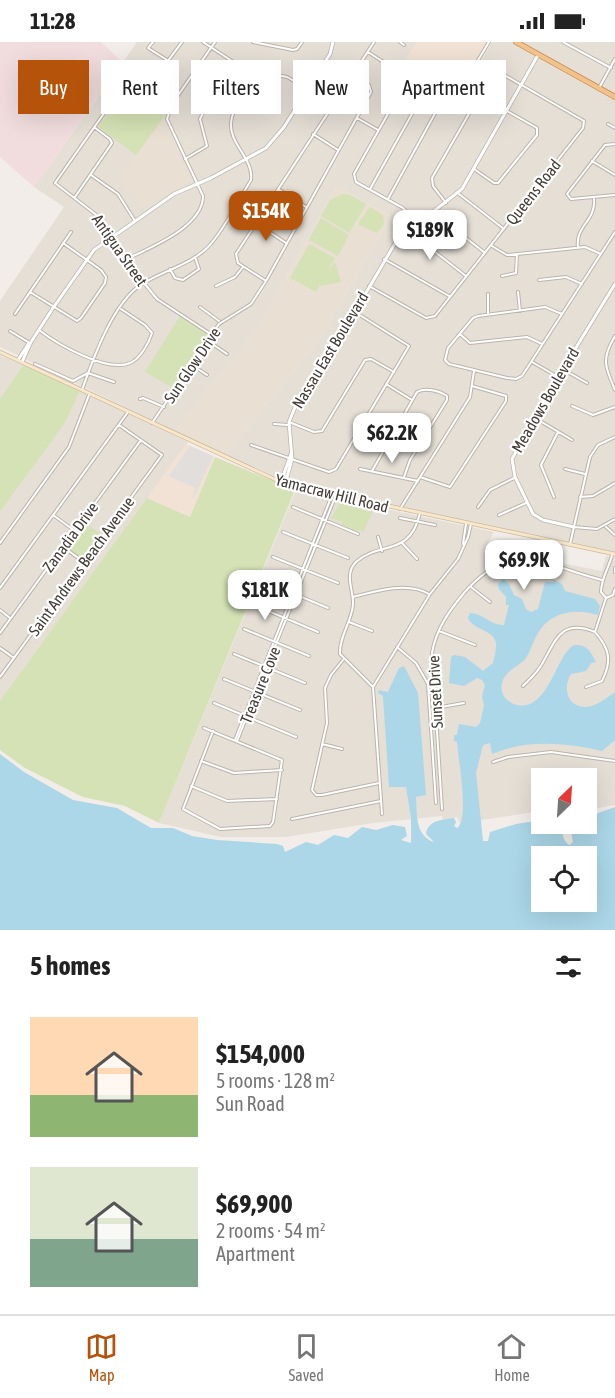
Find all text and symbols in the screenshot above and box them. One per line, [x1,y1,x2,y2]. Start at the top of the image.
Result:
text: 11:28 [30,8,75,34]
chip: Buy [18,60,89,114]
chip: Rent [101,60,179,114]
chip: Filters [191,60,281,114]
chip: New [293,60,369,114]
chip: Apartment [381,60,506,114]
street label: Queens Road [502,156,564,228]
pin: $154K [224,191,308,242]
text: $154K [243,199,289,222]
pin: $189K [388,210,472,261]
street label: Antigua Street [88,211,151,290]
text: $189K [407,218,453,241]
street label: Nassau East Boulevard [288,289,372,411]
street label: Sun Glow Drive [160,324,224,406]
street label: Meadows Boulevard [508,344,582,456]
pin: $62.2K [343,413,441,464]
text: $62.2K [367,421,417,444]
street label: Yamacraw Hill Road [273,470,391,516]
street label: Saint Andrews Beach Avenue [25,493,137,639]
street label: Zanadia Drive [39,499,101,575]
pin: $69.9K [475,540,573,591]
text: $69.9K [499,548,549,571]
pin: $181K [223,570,307,621]
text: $181K [242,578,288,601]
street label: Treasure Cove [236,644,284,726]
street label: Sunset Drive [424,655,446,729]
north arrow [531,768,597,834]
map controls [531,768,597,912]
button: locate [531,846,597,912]
icon: filters [552,950,585,983]
text: 5 homes [30,951,110,981]
text: $154,000 [216,1039,305,1069]
icon: home [78,1041,150,1113]
text: 5 rooms · 128 m² [216,1069,335,1092]
text: Sun Road [216,1092,285,1115]
text: $69,900 [216,1189,293,1219]
icon: home [78,1191,150,1263]
text: 2 rooms · 54 m² [216,1219,326,1242]
text: Apartment [216,1242,295,1265]
tab: Map [85,1330,118,1384]
tab: Saved [288,1330,324,1384]
tab: Home [494,1330,530,1384]

